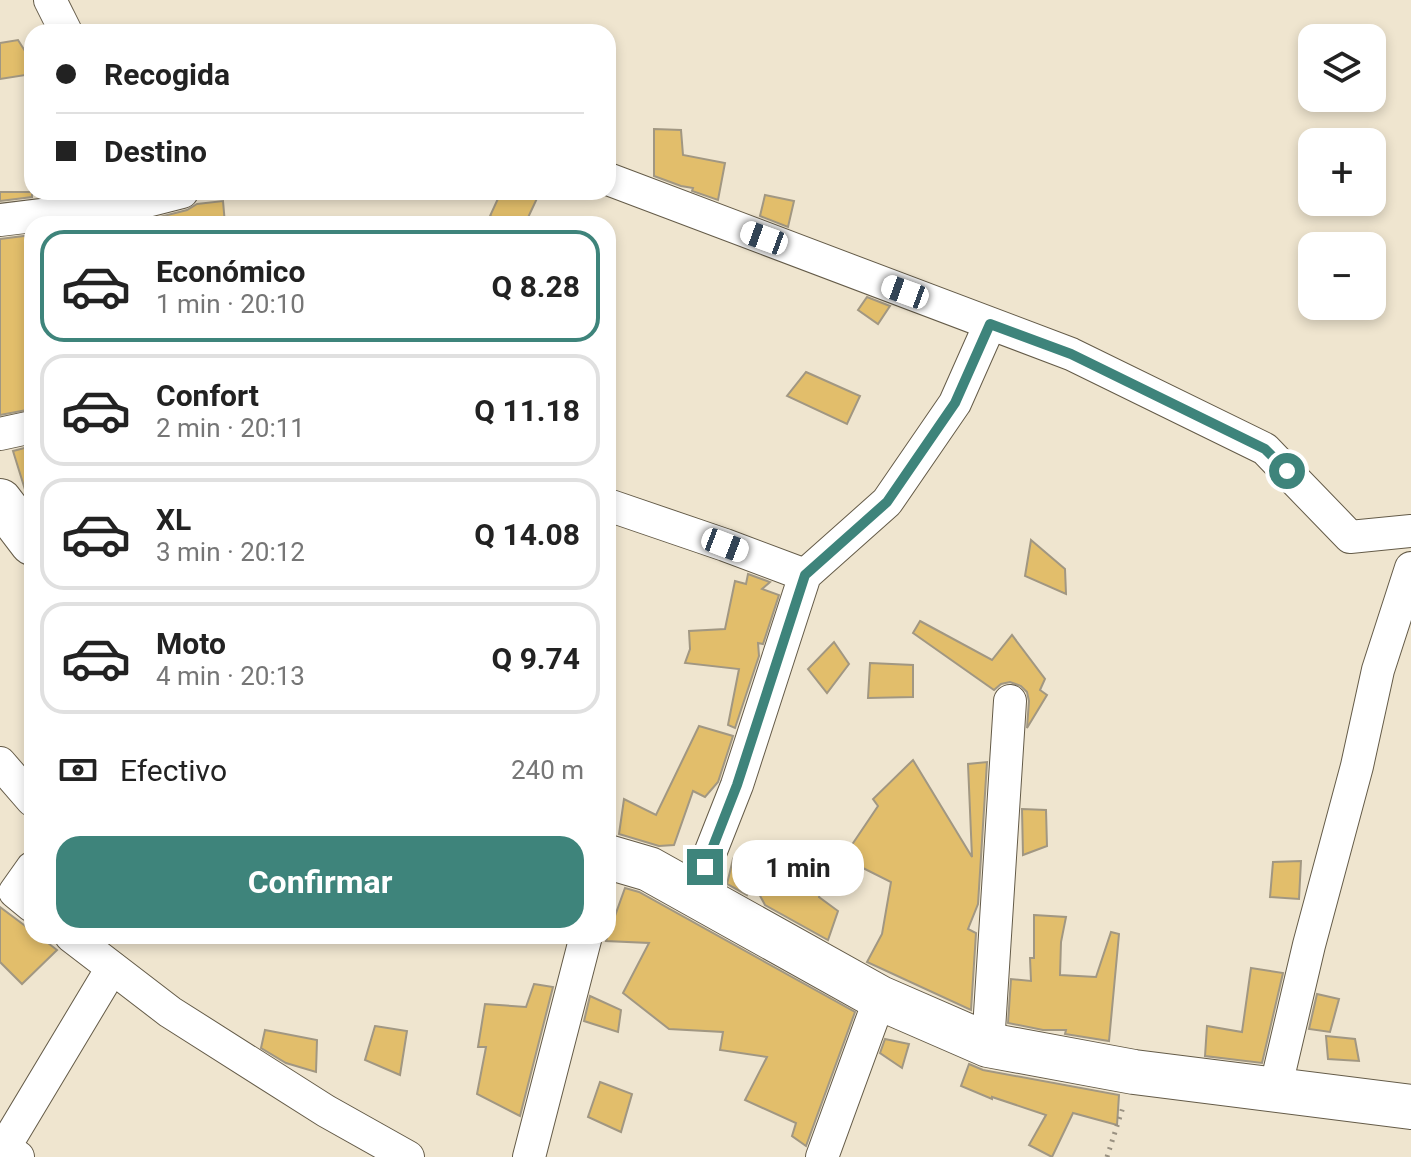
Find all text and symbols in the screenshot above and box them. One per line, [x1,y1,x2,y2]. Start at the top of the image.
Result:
map controls [1298,24,1386,320]
button: layers [1298,24,1386,112]
text: Recogida [104,57,230,92]
button: + [1298,128,1386,216]
text: Destino [104,134,207,169]
car [737,219,791,257]
button: − [1298,232,1386,320]
icon: car [60,250,132,322]
text: Económico [156,254,305,289]
text: Q 8.28 [492,269,580,304]
car [878,273,932,311]
text: 1 min · 20:10 [156,289,305,319]
icon: car [60,374,132,446]
text: Confort [156,378,259,413]
text: Q 11.18 [474,393,580,428]
text: 2 min · 20:11 [156,413,305,443]
route start [1269,453,1305,489]
icon: car [60,498,132,570]
text: XL [156,502,191,537]
text: Q 14.08 [474,517,580,552]
car [698,525,752,565]
text: 3 min · 20:12 [156,537,305,567]
icon: car [60,622,132,694]
text: Moto [156,626,226,661]
text: Q 9.74 [492,641,580,676]
text: 4 min · 20:13 [156,661,305,691]
icon: cash [56,748,100,792]
text: Efectivo [120,753,227,788]
text: 240 m [511,755,584,785]
button: Confirmar [56,836,584,928]
callout: 1 min [733,839,865,895]
route end [687,849,723,885]
text: 1 min [765,853,831,883]

